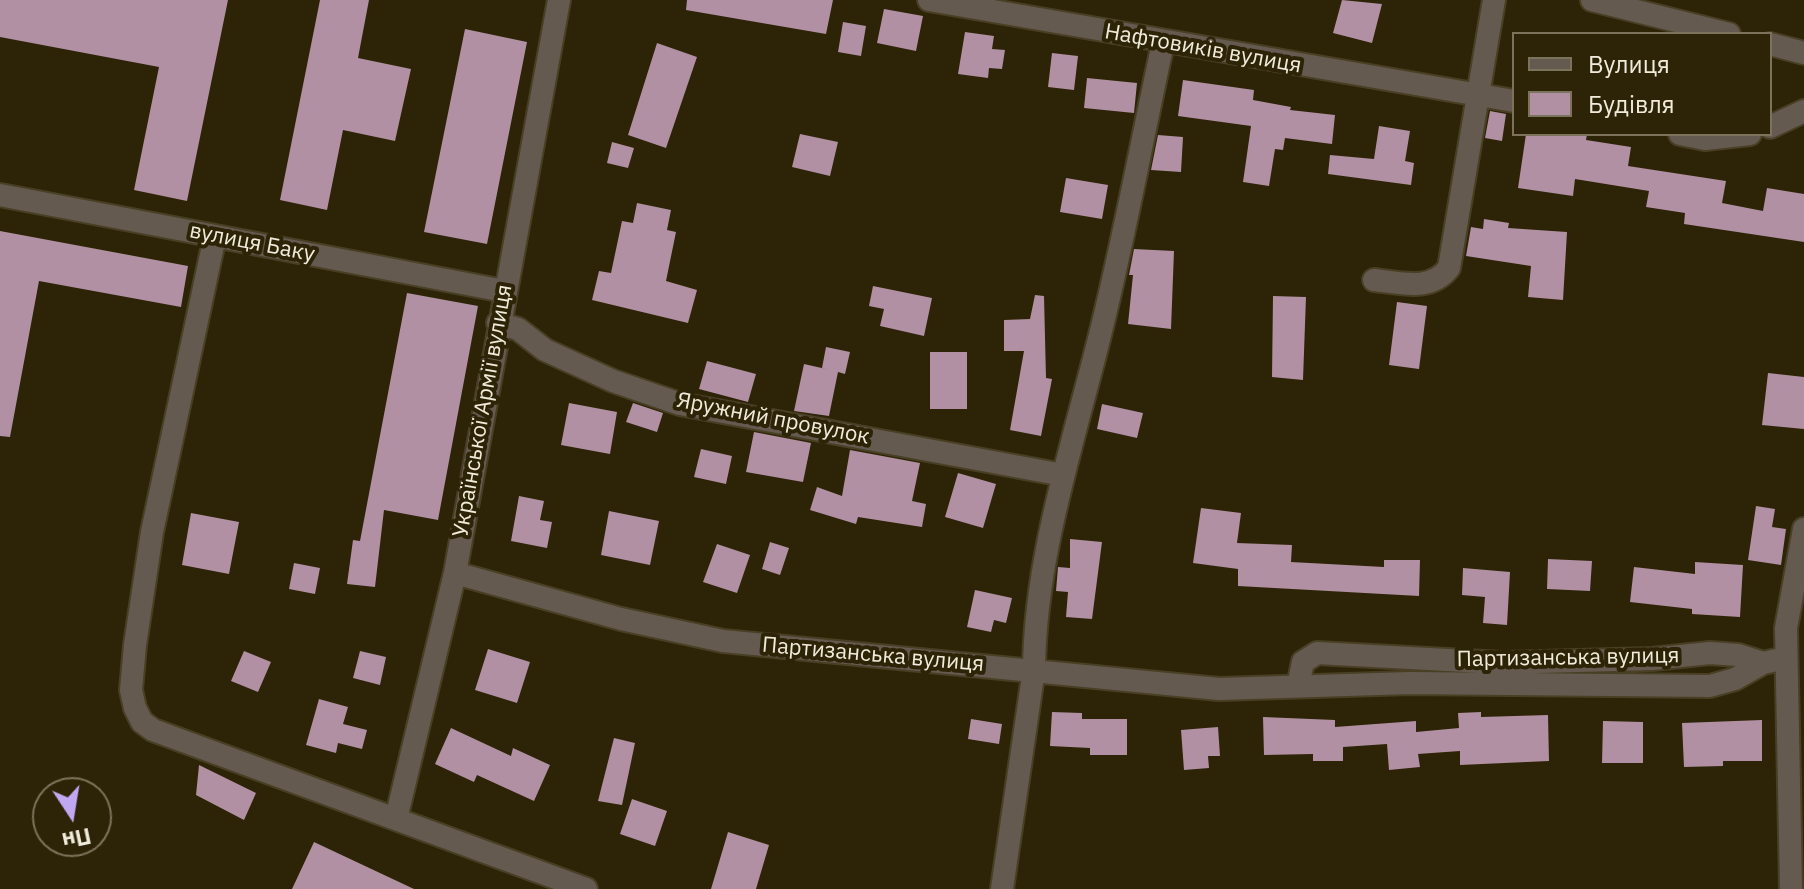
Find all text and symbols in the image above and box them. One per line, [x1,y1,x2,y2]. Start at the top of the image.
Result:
street label: Нафтовиків вулиця [1103,19,1303,79]
legend [1512,32,1772,136]
text: Вулиця [1588,48,1670,80]
text: Будівля [1588,88,1675,120]
street label: вулиця Баку [187,218,317,268]
street label: Української Армії вулиця [448,282,518,540]
street label: Яружний провулок [674,387,872,451]
street label: Партизанська вулиця [761,632,985,678]
street label: Партизанська вулиця [1456,643,1680,673]
north arrow [32,777,112,857]
text: Пн [59,822,94,856]

